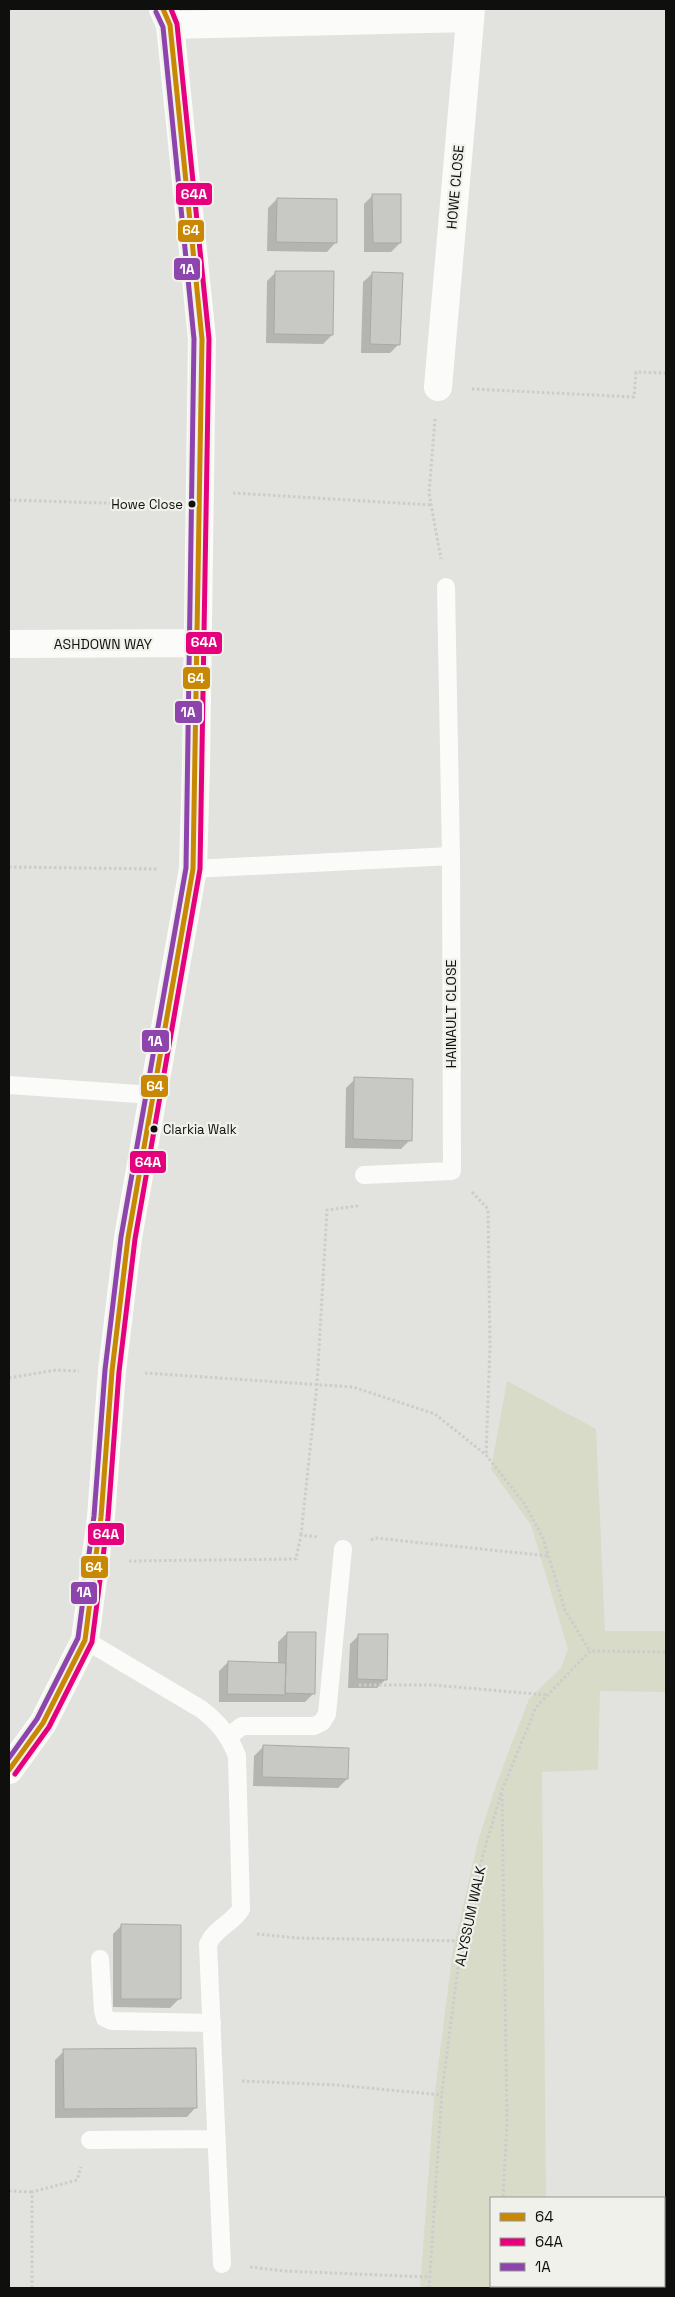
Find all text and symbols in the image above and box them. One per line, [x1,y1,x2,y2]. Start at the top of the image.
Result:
street label: HOWE CLOSE [442,144,468,230]
line badge: 64A [175,182,213,206]
text: 64A [181,185,207,203]
line badge: 64 [177,219,205,243]
text: 64 [182,221,200,239]
line badge: 1A [173,257,201,281]
text: 1A [179,260,195,278]
place label: Howe Close [111,496,183,513]
marker: Howe Close [187,499,197,509]
line badge: 64A [185,631,223,655]
text: 64A [191,633,217,651]
street label: ASHDOWN WAY [54,635,153,653]
line badge: 64 [182,666,211,690]
text: 64 [187,669,205,687]
line badge: 1A [174,700,203,724]
text: 1A [180,703,196,721]
street label: HAINAULT CLOSE [442,960,460,1068]
line badge: 1A [141,1029,170,1053]
text: 1A [147,1032,163,1050]
line badge: 64 [140,1074,169,1098]
text: 64 [146,1077,164,1095]
place label: Clarkia Walk [163,1121,237,1138]
marker: Clarkia Walk [149,1124,159,1134]
line badge: 64A [129,1150,167,1174]
text: 64A [135,1153,161,1171]
line badge: 64A [87,1522,125,1546]
text: 64A [93,1525,119,1543]
line badge: 64 [80,1555,109,1579]
text: 64 [85,1558,103,1576]
line badge: 1A [70,1581,98,1605]
text: 1A [76,1583,92,1601]
street label: ALYSSUM WALK [451,1864,490,1968]
legend [490,2197,665,2287]
text: 64 [535,2207,554,2226]
text: 64A [535,2232,564,2251]
text: 1A [535,2257,551,2276]

